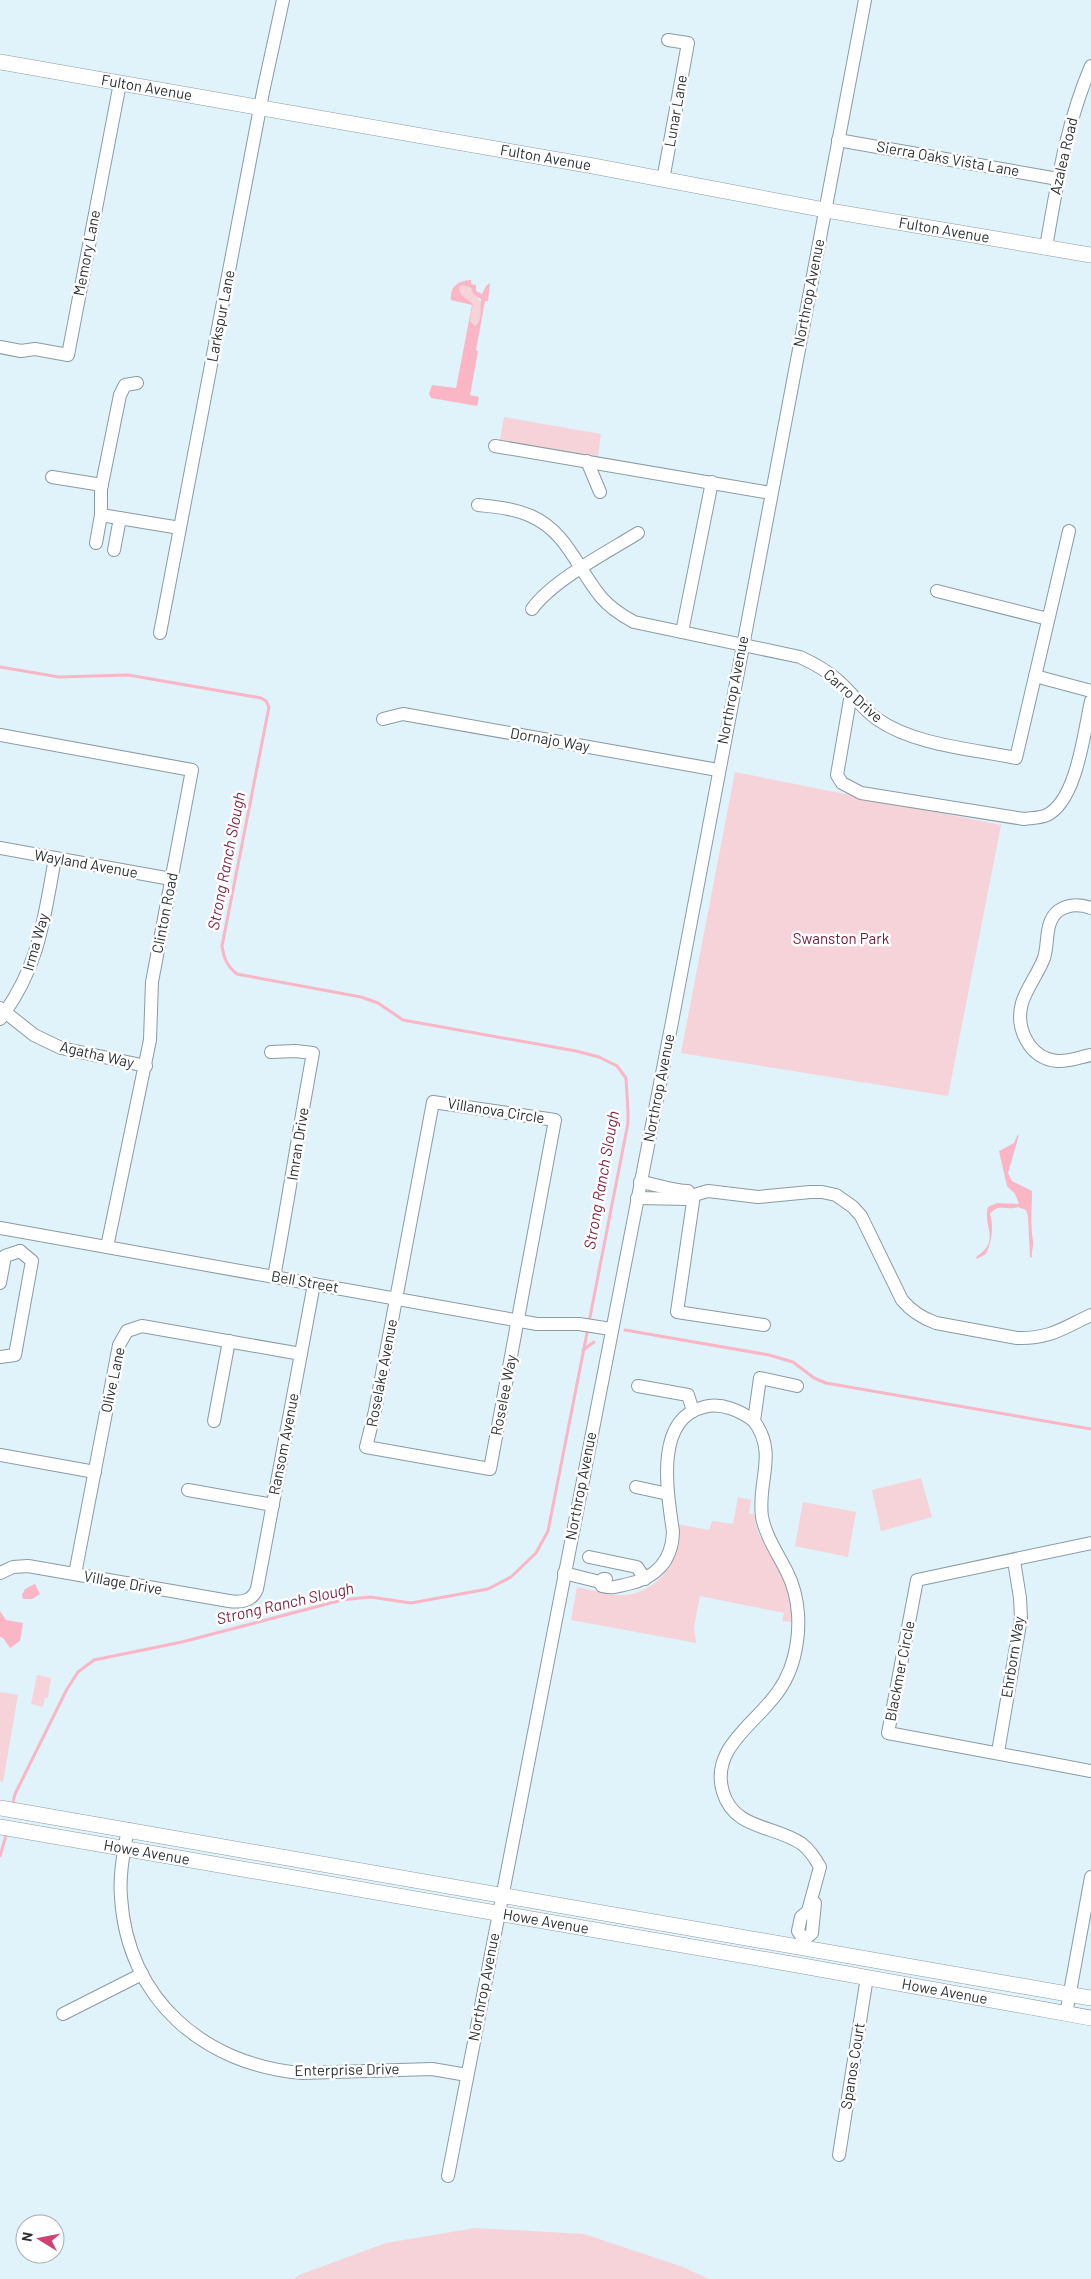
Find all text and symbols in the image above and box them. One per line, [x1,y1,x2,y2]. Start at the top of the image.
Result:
street label: Fulton Avenue [100,70,194,104]
street label: Lunar Lane [660,73,690,148]
street label: Azalea Road [1045,115,1081,196]
street label: Sierra Oaks Vista Lane [875,137,1021,179]
street label: Fulton Avenue [499,140,593,174]
street label: Memory Lane [69,208,103,297]
street label: Fulton Avenue [897,213,991,246]
street label: Northrop Avenue [789,237,827,349]
street label: Larkspur Lane [202,268,238,363]
street label: Northrop Avenue [713,634,751,746]
street label: Carro Drive [821,665,887,726]
street label: Dornajo Way [509,723,591,755]
water label: Strong Ranch Slough [203,790,248,932]
street label: Wayland Avenue [33,845,139,881]
street label: Clinton Road [147,871,181,955]
street label: Irma Way [18,911,52,973]
park label: Swanston Park [793,929,890,947]
street label: Northrop Avenue [639,1032,677,1144]
street label: Agatha Way [58,1037,136,1071]
street label: Villanova Circle [446,1093,546,1127]
street label: Imran Drive [282,1106,312,1182]
water label: Strong Ranch Slough [579,1109,622,1251]
street label: Bell Street [270,1266,340,1296]
street label: Roselake Avenue [362,1317,400,1428]
street label: Olive Lane [96,1345,128,1414]
street label: Roselee Way [486,1353,520,1437]
street label: Ransom Avenue [264,1391,302,1496]
street label: Northrop Avenue [561,1430,599,1542]
street label: Village Drive [82,1566,164,1598]
water label: Strong Ranch Slough [214,1577,355,1628]
street label: Ehrborn Way [997,1615,1027,1699]
street label: Blackmer Circle [880,1619,918,1723]
street label: Howe Avenue [103,1835,191,1868]
street label: Howe Avenue [502,1904,590,1937]
street label: Northrop Avenue [464,1931,502,2043]
street label: Howe Avenue [901,1974,989,2007]
street label: Spanos Court [836,2021,868,2110]
street label: Enterprise Drive [294,2059,400,2079]
north arrow [15,2214,65,2264]
text: N [18,2231,36,2243]

